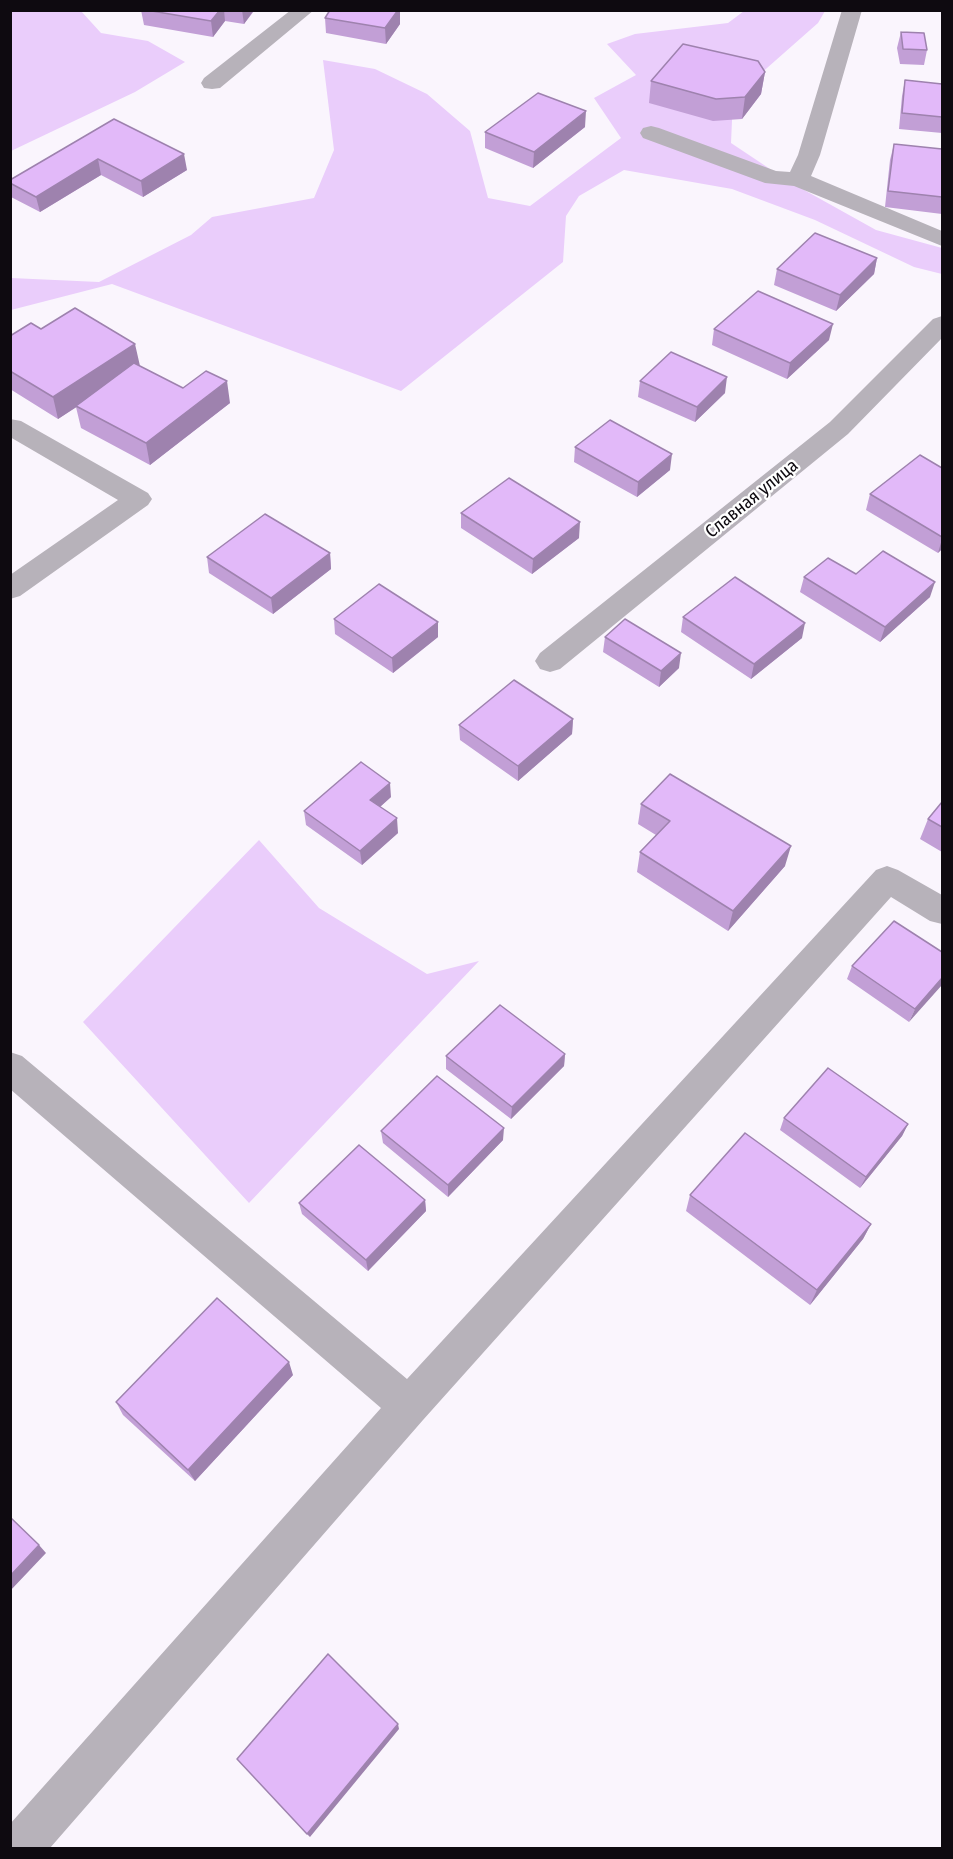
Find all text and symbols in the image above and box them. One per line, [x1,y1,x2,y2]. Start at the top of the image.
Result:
street label: Славная улица [701,455,803,543]

